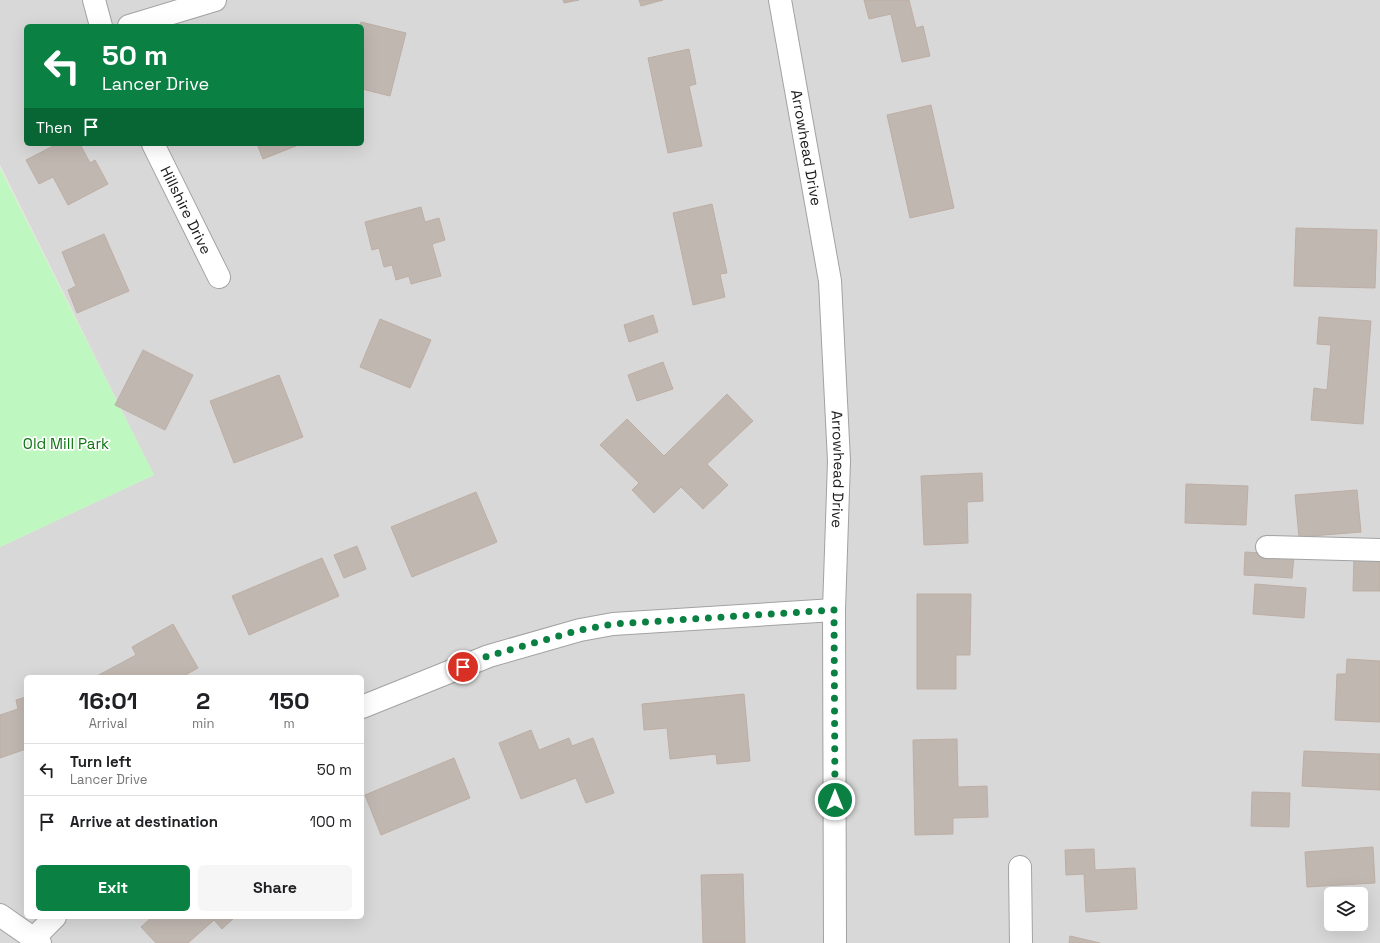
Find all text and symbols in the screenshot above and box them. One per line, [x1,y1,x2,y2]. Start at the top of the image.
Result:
text: 50 m [102,37,168,73]
icon: left [36,40,88,92]
text: Lancer Drive [102,72,209,95]
street label: Arrowhead Drive [787,88,826,207]
icon: arrive [80,116,102,138]
text: Then [36,118,72,137]
street label: Hillshire Drive [157,163,216,257]
street label: Arrowhead Drive [827,410,849,529]
park label: Old Mill Park [23,434,109,453]
pin [446,650,480,684]
icon: arrive [452,656,474,678]
text: 16:01 [78,685,138,716]
text: 2 [196,685,210,716]
text: 150 [269,685,310,716]
text: Arrival [89,715,127,732]
text: min [192,715,214,732]
text: m [284,715,295,732]
text: Turn left [70,752,132,771]
icon: left [36,759,58,781]
text: 50 m [317,760,352,779]
text: Lancer Drive [70,771,147,788]
position arrow [814,779,856,821]
icon: arrive [36,811,58,833]
text: Arrive at destination [70,812,218,831]
text: 100 m [310,812,352,831]
button: Exit [36,865,190,911]
button: Share [198,865,352,911]
map controls [1324,887,1368,931]
button: layers [1324,887,1368,931]

